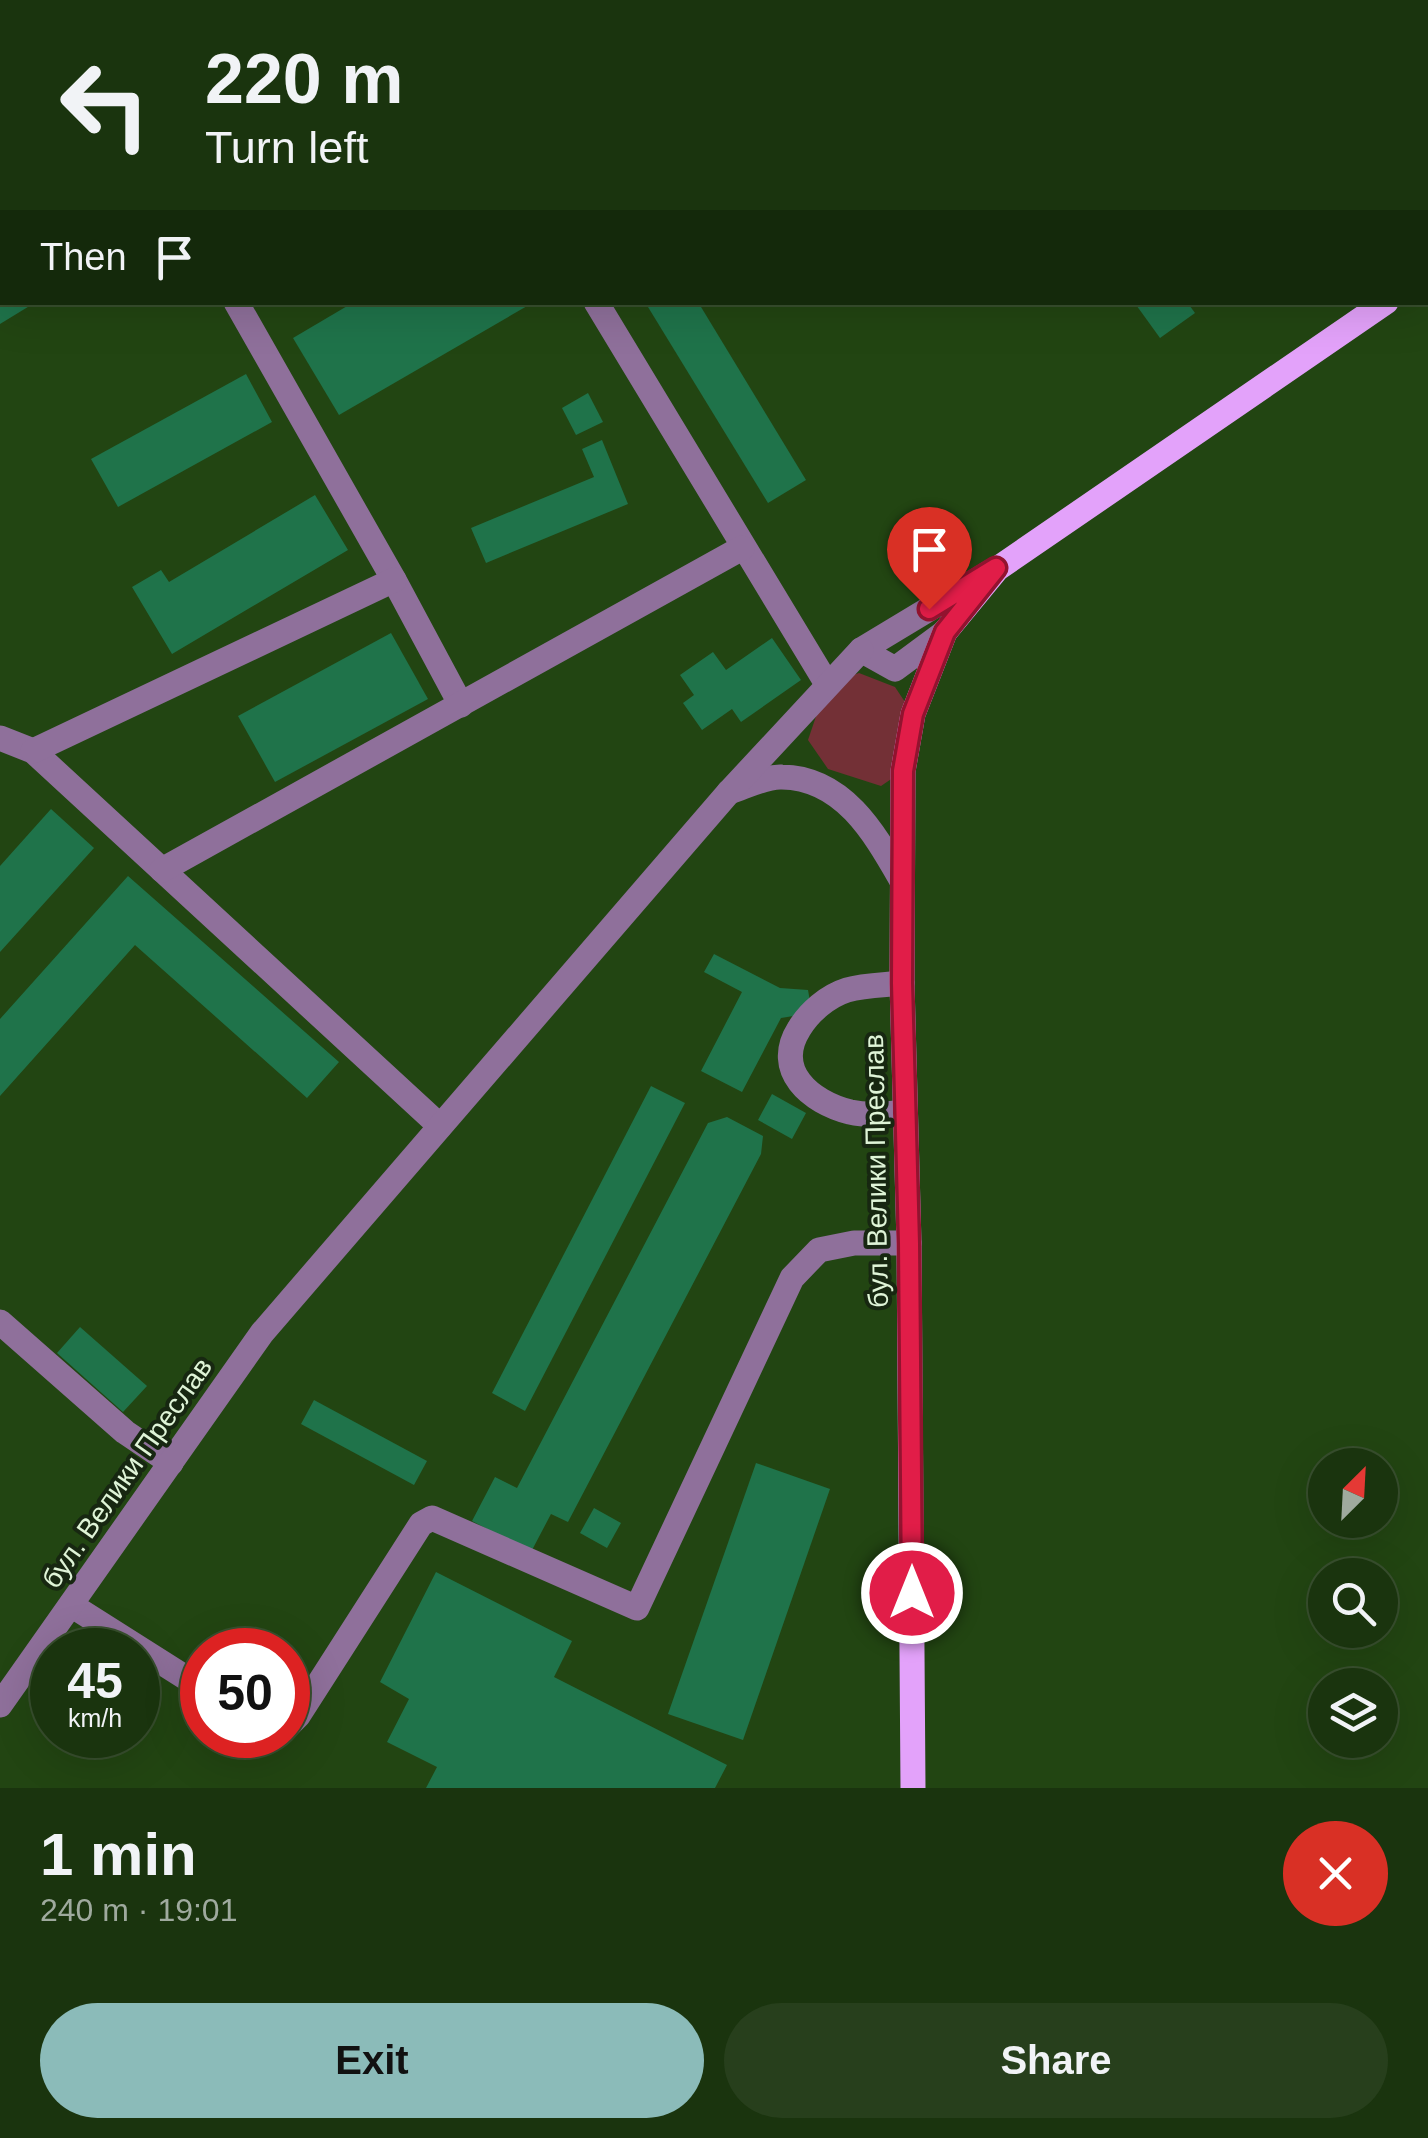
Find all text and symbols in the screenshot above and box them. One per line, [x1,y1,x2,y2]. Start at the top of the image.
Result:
icon: left [40,40,170,170]
text: 220 m [205,40,403,118]
text: Turn left [205,122,368,173]
icon: arrive [147,230,202,285]
text: Then [40,236,127,278]
pin [887,507,972,610]
icon: arrive [902,522,957,577]
street label: бул. Велики Преслав [858,1034,894,1308]
street label: бул. Велики Преслав [36,1352,218,1594]
north arrow [1308,1448,1398,1538]
map controls [1308,1448,1398,1758]
position arrow [860,1541,964,1645]
button: search [1308,1558,1398,1648]
speed limit sign: 50 [180,1628,310,1758]
text: 45 [67,1653,123,1709]
button: layers [1308,1668,1398,1758]
text: km/h [68,1704,122,1732]
text: 1 min [40,1821,197,1888]
button: close [1283,1821,1388,1926]
text: 240 m · 19:01 [40,1892,237,1928]
button: Exit [40,2003,704,2118]
button: Share [724,2003,1388,2118]

